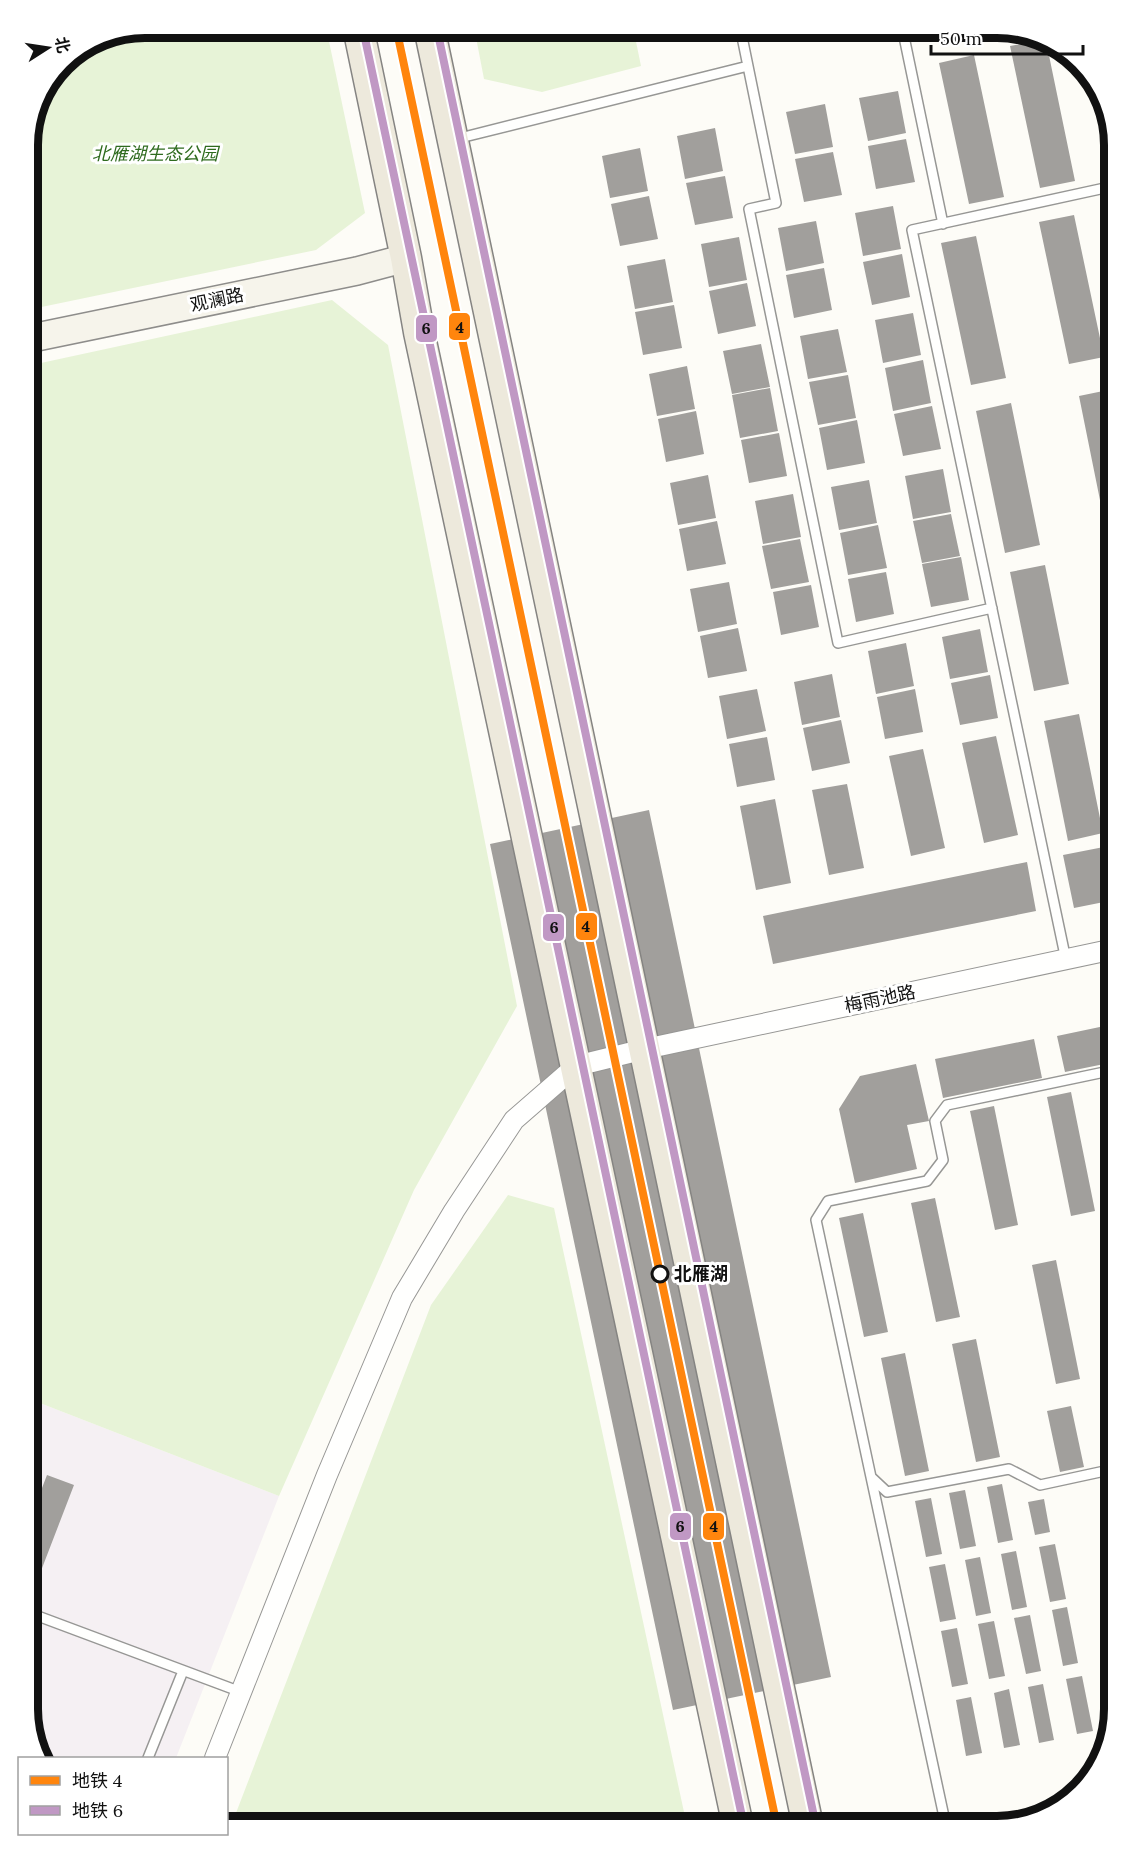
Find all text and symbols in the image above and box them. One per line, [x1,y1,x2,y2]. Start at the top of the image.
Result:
north arrow [18,18,78,78]
scale bar [931,18,1082,56]
text: 50 m [940,27,982,50]
text: 北 [51,35,74,55]
park label: 北雁湖生态公园 [92,142,221,165]
street label: 观澜路 [188,283,246,316]
line badge: 4 [448,312,471,341]
line badge: 6 [415,314,438,343]
text: 4 [456,317,465,337]
text: 6 [421,318,431,338]
line badge: 4 [575,912,598,941]
line badge: 6 [542,913,565,942]
text: 4 [582,916,591,936]
text: 6 [549,917,559,937]
street label: 梅雨池路 [842,980,918,1017]
place label: 北雁湖 [674,1262,728,1285]
marker: 北雁湖 [651,1265,669,1283]
line badge: 6 [669,1512,692,1541]
line badge: 4 [702,1512,725,1541]
text: 6 [675,1516,685,1536]
text: 4 [710,1516,719,1536]
legend [18,1757,228,1835]
text: 地铁 4 [72,1769,123,1792]
text: 地铁 6 [72,1799,123,1822]

